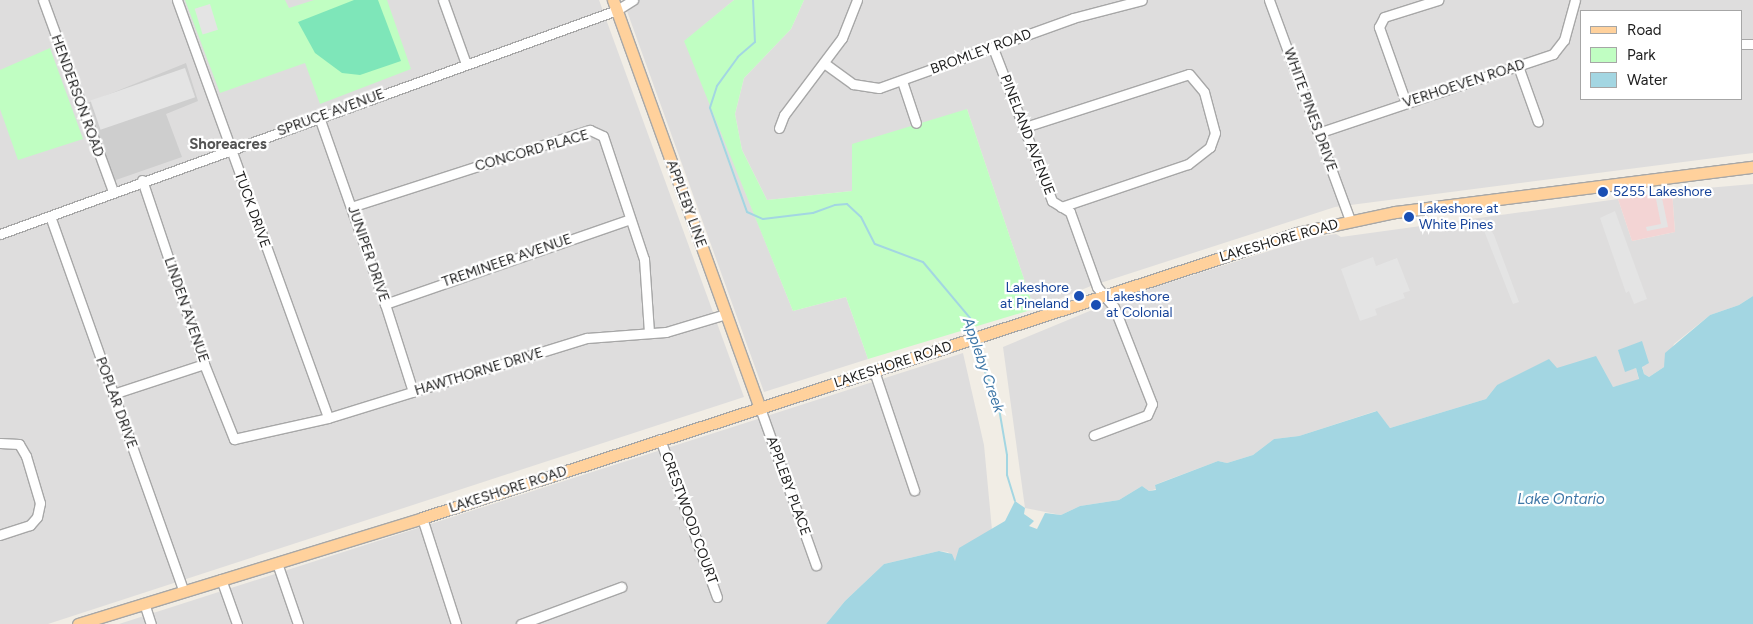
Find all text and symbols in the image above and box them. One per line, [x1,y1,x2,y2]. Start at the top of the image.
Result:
legend [1580,10,1743,100]
text: Road [1627,21,1662,39]
street label: BROMLEY ROAD [928,26,1034,78]
street label: HENDERSON ROAD [47,33,107,159]
street label: WHITE PINES DRIVE [1280,46,1340,174]
text: Park [1627,46,1656,64]
street label: VERHOEVEN ROAD [1401,56,1527,112]
text: Water [1627,71,1667,89]
street label: PINELAND AVENUE [996,72,1058,198]
street label: SPRUCE AVENUE [275,86,387,140]
street label: CONCORD PLACE [473,127,591,175]
district label: Shoreacres [189,136,267,154]
street label: APPLEBY LINE [662,158,710,250]
street label: TUCK DRIVE [230,170,274,250]
place label: 5255 Lakeshore [1613,184,1712,200]
marker: 5255 Lakeshore [1597,186,1609,198]
place label: Lakeshore at White Pines [1419,201,1498,233]
street label: JUNIPER DRIVE [344,204,392,304]
marker: Lakeshore at White Pines [1403,211,1415,223]
street label: LAKESHORE ROAD [1218,216,1340,266]
street label: TREMINEER AVENUE [440,231,574,291]
street label: LINDEN AVENUE [160,255,212,365]
place label: Lakeshore at Pineland [1000,280,1069,312]
place label: Lakeshore at Colonial [1106,289,1173,322]
marker: Lakeshore at Pineland [1073,290,1085,302]
marker: Lakeshore at Colonial [1090,299,1102,311]
water label: Appleby Creek [958,315,1008,415]
street label: LAKESHORE ROAD [832,338,954,392]
street label: HAWTHORNE DRIVE [413,344,545,400]
street label: POPLAR DRIVE [92,355,140,451]
street label: APPLEBY PLACE [762,434,814,538]
street label: CRESTWOOD COURT [657,450,721,586]
street label: LAKESHORE ROAD [447,463,569,517]
water label: Lake Ontario [1517,491,1605,509]

